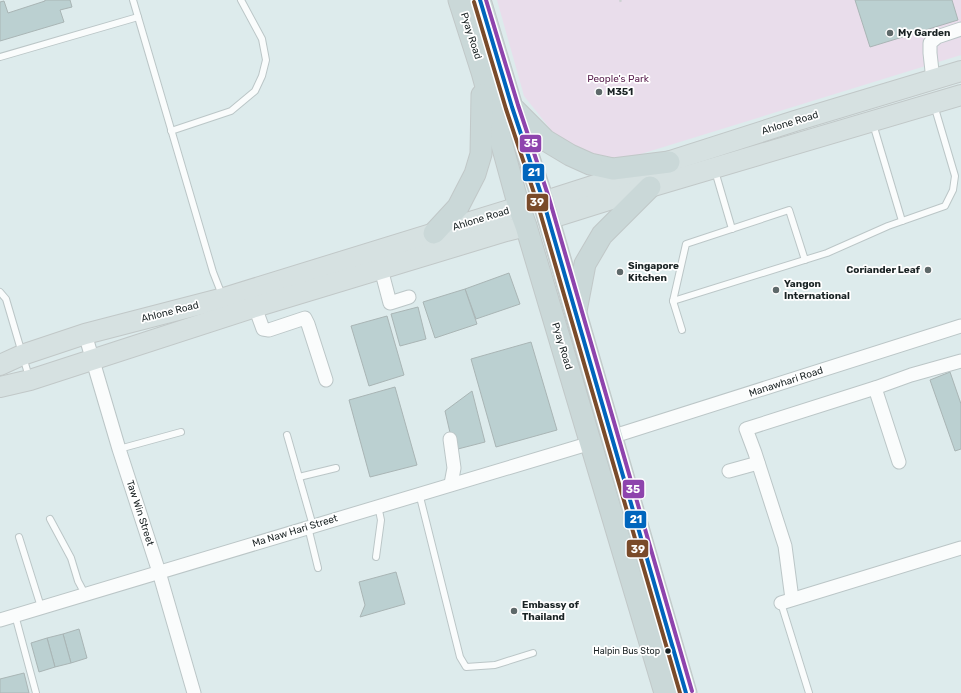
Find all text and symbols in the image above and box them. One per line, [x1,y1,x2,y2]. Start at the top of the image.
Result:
street label: Pyay Road [458,11,484,61]
place label: My Garden [898,27,950,39]
marker: My Garden [885,28,895,38]
park label: People's Park [587,73,650,85]
place label: M351 [607,86,633,98]
marker: M351 [594,87,604,97]
street label: Ahlone Road [760,109,820,137]
line badge: 35 [519,134,542,153]
text: 35 [524,137,538,150]
line badge: 21 [522,163,545,182]
text: 21 [528,166,540,179]
line badge: 39 [526,193,549,212]
text: 39 [530,196,544,209]
street label: Ahlone Road [451,205,511,233]
place label: Singapore Kitchen [628,260,679,284]
place label: Coriander Leaf [846,264,921,276]
marker: Coriander Leaf [923,265,933,275]
marker: Singapore Kitchen [615,267,625,277]
place label: Yangon International [784,278,850,302]
marker: Yangon International [771,285,781,295]
street label: Ahlone Road [140,299,200,325]
street label: Pyay Road [549,321,575,371]
street label: Manawhari Road [748,364,825,400]
street label: Taw Win Street [124,479,156,547]
line badge: 35 [622,479,645,499]
text: 35 [626,483,640,496]
line badge: 21 [624,510,647,529]
street label: Ma Naw Hari Street [251,512,339,550]
text: 21 [630,513,642,526]
line badge: 39 [626,539,649,558]
text: 39 [631,543,645,556]
place label: Embassy of Thailand [522,599,580,623]
marker: Embassy of Thailand [509,606,519,616]
place label: Halpin Bus Stop [593,646,660,656]
marker: Halpin Bus Stop [663,646,673,656]

